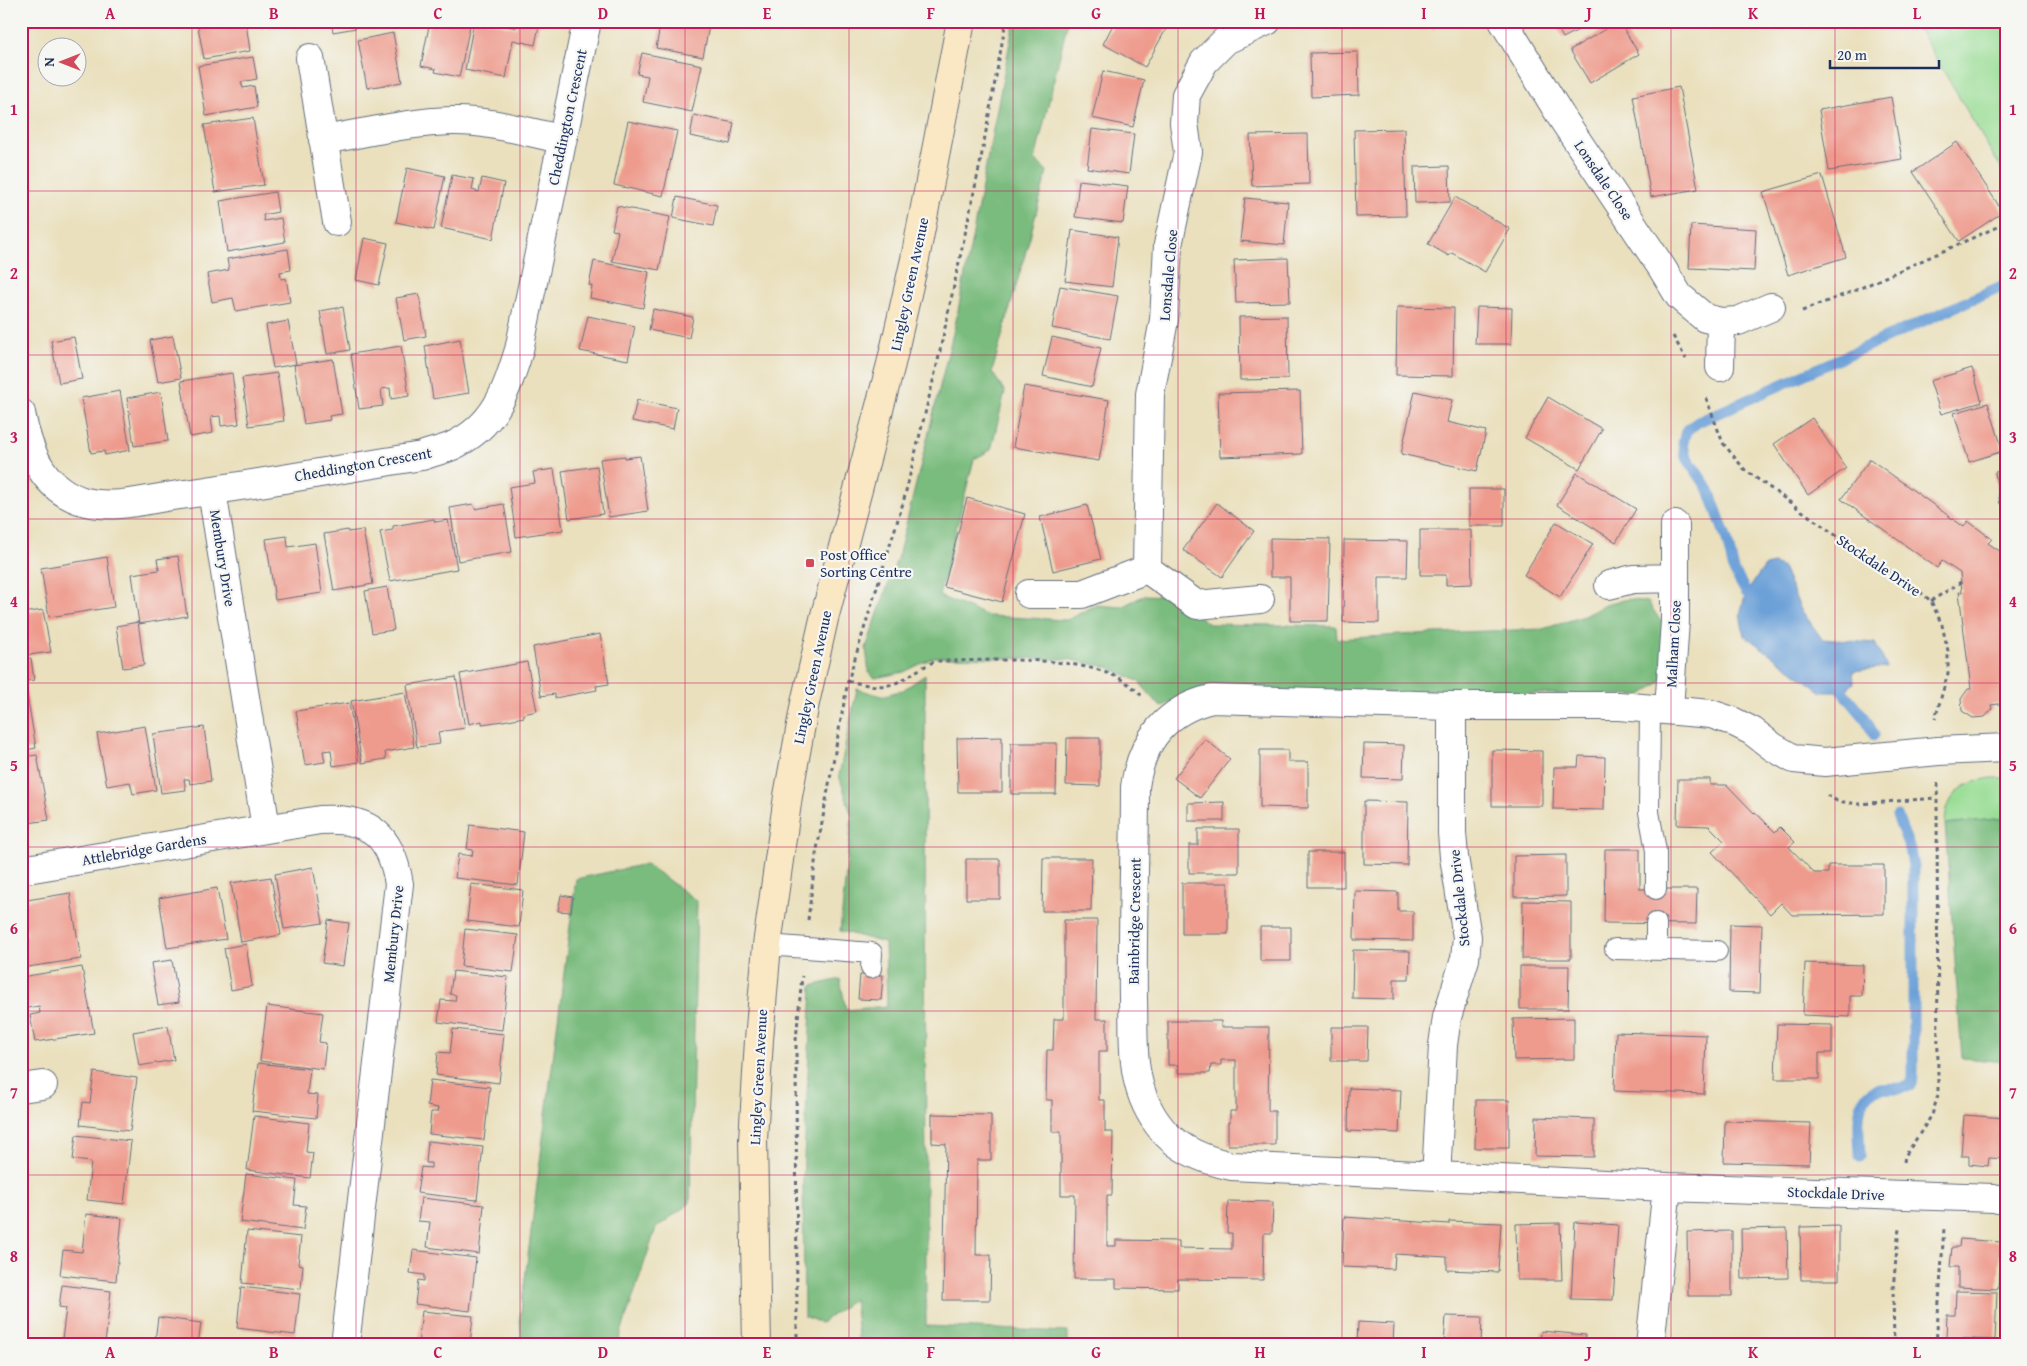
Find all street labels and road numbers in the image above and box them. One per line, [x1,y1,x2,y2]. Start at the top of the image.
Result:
street label: Cheddington Crescent [542,46,592,187]
street label: Lonsdale Close [1570,136,1638,224]
street label: Lingley Green Avenue [885,215,933,353]
street label: Lonsdale Close [1154,228,1182,322]
street label: Cheddington Crescent [293,441,434,486]
street label: Membury Drive [205,508,241,608]
street label: Stockdale Drive [1833,529,1925,601]
street label: Malham Close [1660,600,1686,688]
street label: Lingley Green Avenue [788,608,836,746]
street label: Attlebridge Gardens [80,828,208,870]
street label: Stockdale Drive [1443,848,1475,948]
street label: Bainbridge Crescent [1122,857,1146,985]
street label: Membury Drive [377,884,409,984]
street label: Lingley Green Avenue [744,1008,772,1146]
street label: Stockdale Drive [1787,1181,1885,1205]

